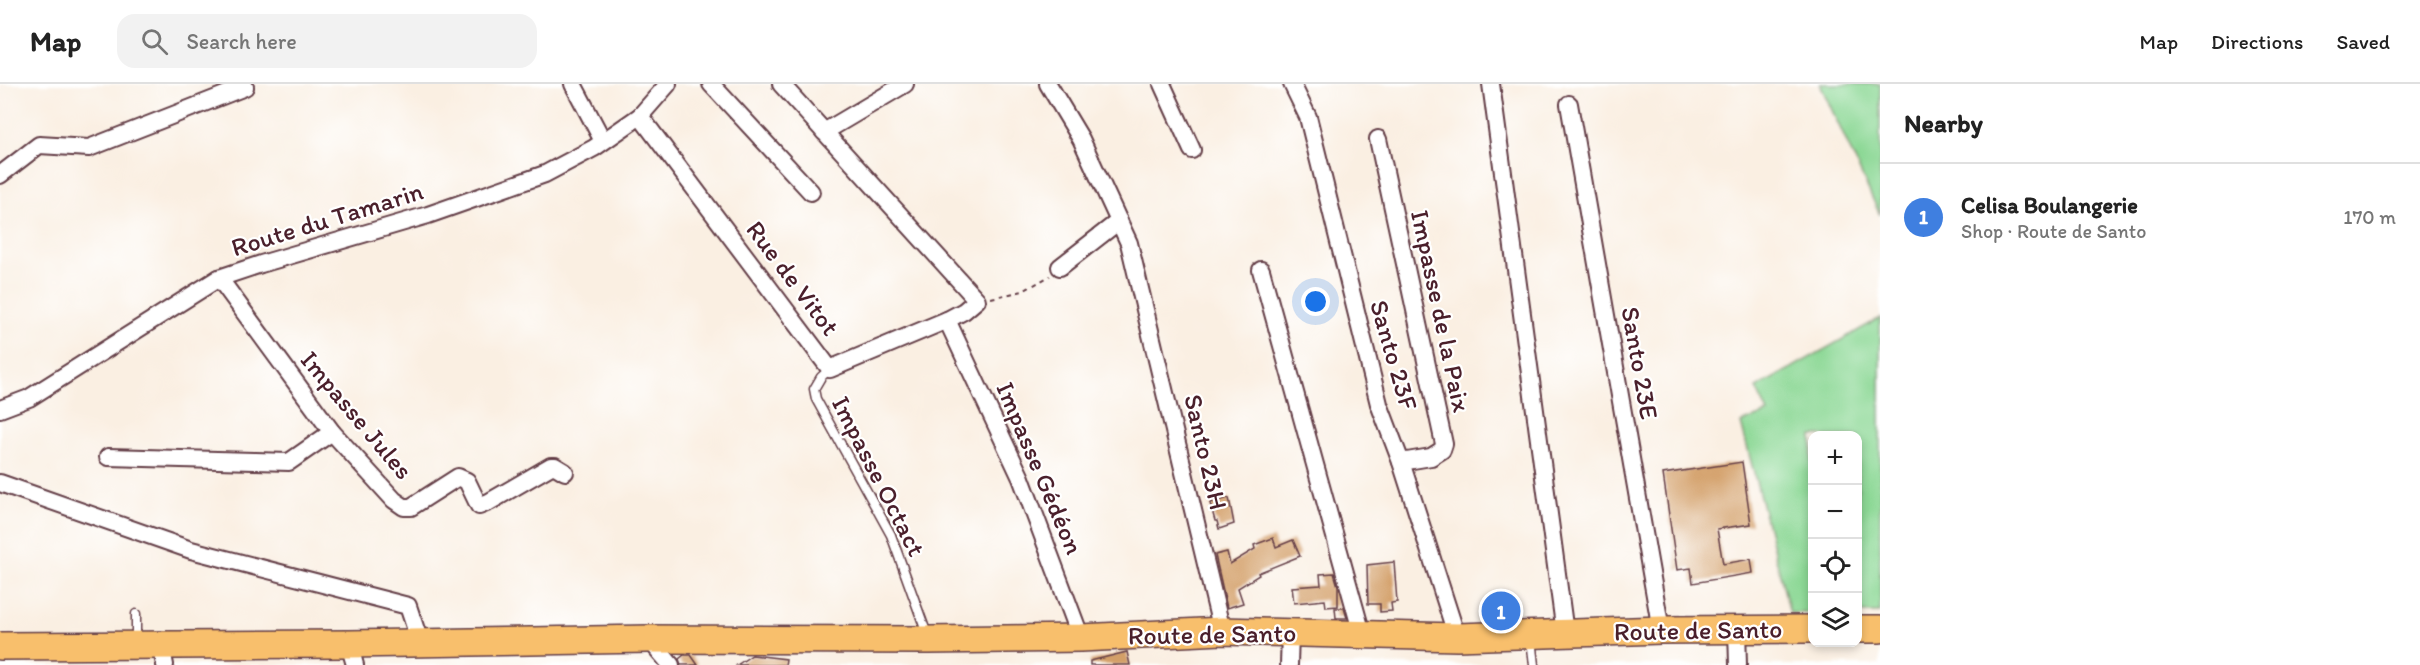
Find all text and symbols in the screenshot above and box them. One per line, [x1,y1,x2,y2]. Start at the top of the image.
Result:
search box [117,14,537,68]
text: Map [30,24,81,58]
icon: search [138,25,171,58]
text: Search here [186,28,297,55]
text: Map [2140,29,2178,54]
text: Directions [2211,29,2303,54]
text: Saved [2336,29,2390,54]
text: Nearby [1904,107,1983,139]
street label: Route du Tamarin [227,175,427,263]
text: Celisa Boulangerie [1961,192,2138,219]
text: 1 [1919,205,1928,229]
text: 170 m [2343,205,2396,229]
street label: Impasse de la Paix [1404,207,1478,415]
street label: Rue de Vitot [739,214,847,342]
text: Shop · Route de Santo [1961,219,2147,243]
your location [1301,287,1330,316]
street label: Santo 23F [1363,296,1425,414]
street label: Santo 23E [1614,304,1666,422]
street label: Impasse Jules [294,344,420,486]
street label: Impasse Gédéon [989,377,1091,559]
street label: Impasse Octact [825,391,933,562]
street label: Santo 23H [1177,391,1235,513]
map controls [1808,431,1862,647]
button: + [1808,431,1862,485]
button: − [1808,485,1862,539]
button: locate [1808,539,1862,593]
pin: 1 [1482,588,1520,634]
button: layers [1808,593,1862,647]
street label: Route de Santo [1613,613,1783,647]
street label: Route de Santo [1127,617,1297,651]

